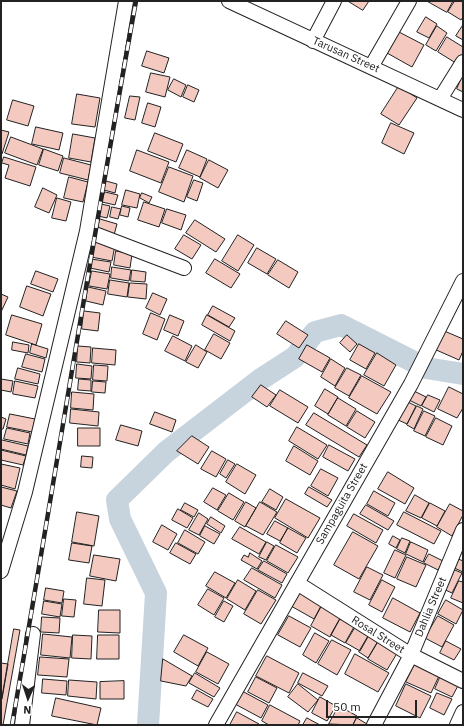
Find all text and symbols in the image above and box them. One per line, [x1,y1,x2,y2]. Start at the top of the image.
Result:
street label: Tarusan Street [310,34,382,76]
street label: Sampaguita Street [313,461,371,547]
street label: Dahlia Street [412,575,450,639]
street label: Rosal Street [349,613,407,657]
north arrow [8,678,48,718]
scale bar [328,692,419,718]
text: 50 m [333,699,361,714]
text: N [23,703,32,717]

